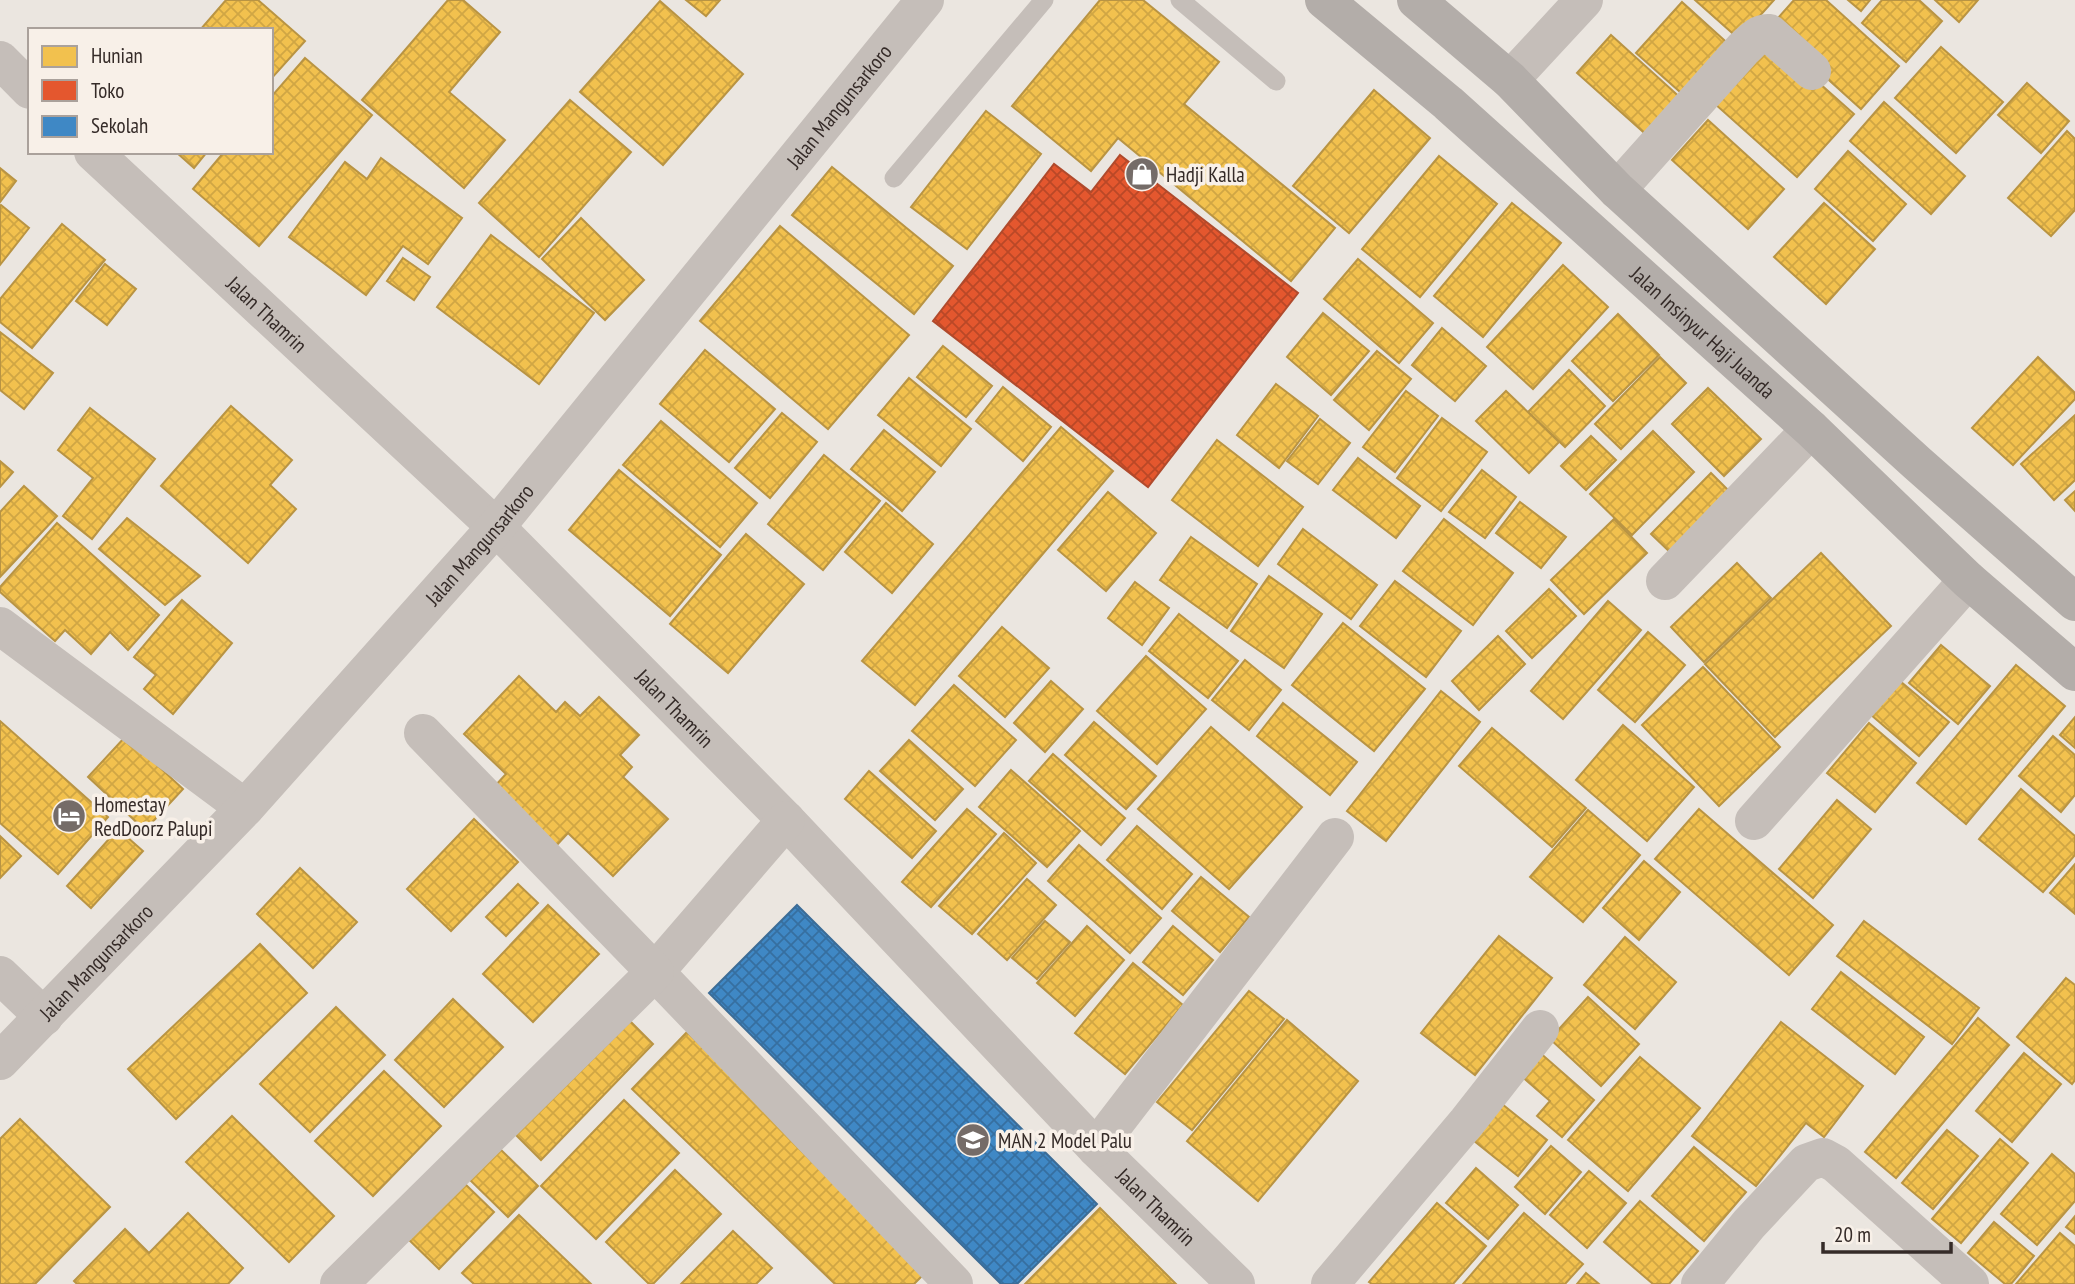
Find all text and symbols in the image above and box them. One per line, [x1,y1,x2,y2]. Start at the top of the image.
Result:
legend [28,28,273,154]
street label: Jalan Mangunsarkoro [780,38,897,174]
text: Hunian [91,42,143,69]
text: Toko [91,77,124,104]
text: Sekolah [91,112,148,139]
shop icon: Hadji Kalla [1123,155,1161,193]
place label: Hadji Kalla [1166,161,1245,188]
street label: Jalan Insinyur Haji Juanda [1624,259,1781,404]
street label: Jalan Thamrin [221,269,313,358]
street label: Jalan Mangunsarkoro [419,478,539,611]
street label: Jalan Thamrin [629,662,720,753]
place label: Homestay RedDoorz Palupi [94,791,212,842]
hotel icon: Homestay RedDoorz Palupi [50,797,88,835]
street label: Jalan Mangunsarkoro [33,898,159,1027]
school or university icon: MAN 2 Model Palu [954,1121,992,1159]
place label: MAN 2 Model Palu [998,1127,1132,1154]
street label: Jalan Thamrin [1110,1161,1202,1251]
scale bar [1823,1210,1951,1254]
text: 20 m [1834,1221,1871,1248]

